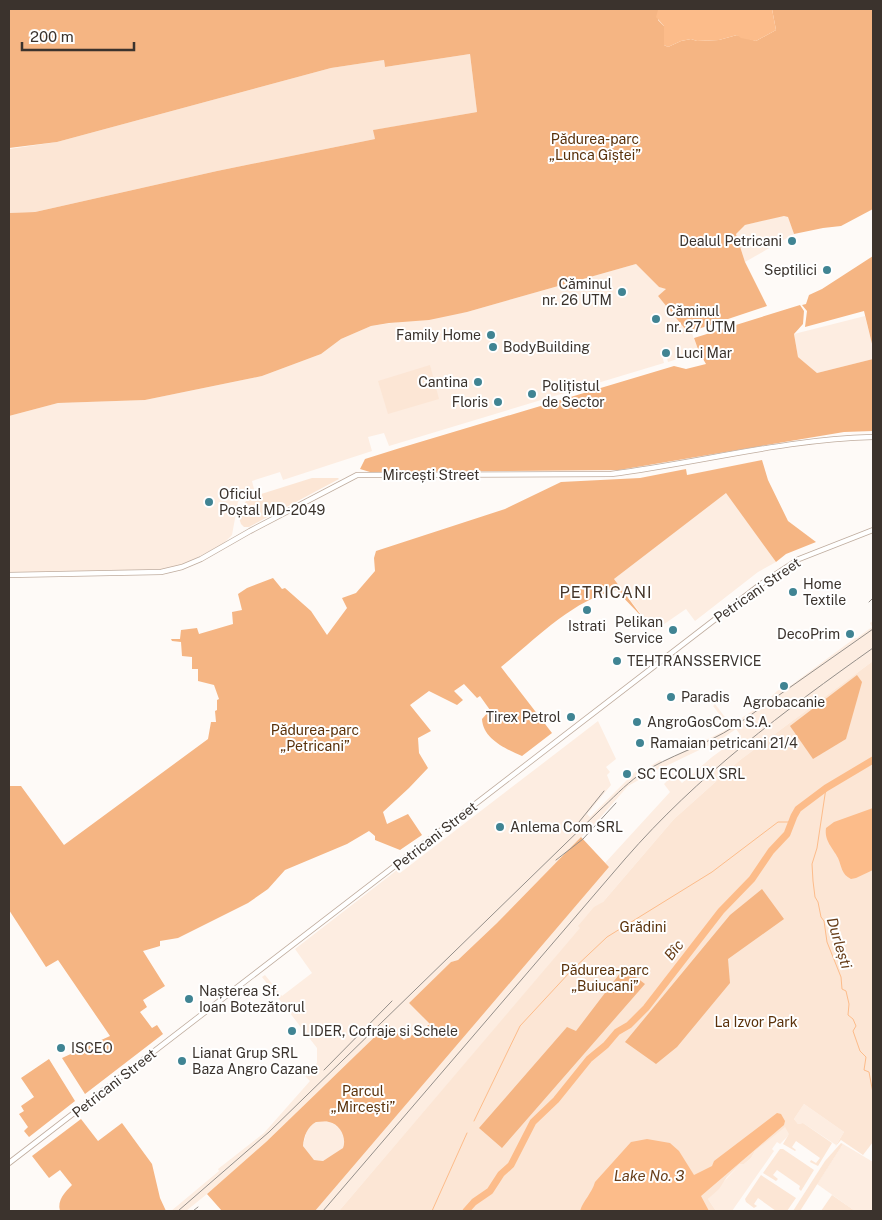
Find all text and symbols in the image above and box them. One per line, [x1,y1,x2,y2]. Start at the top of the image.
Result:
scale bar [22,20,135,52]
text: 200 m [30,28,74,45]
park label: Pădurea-parc „Lunca Gîștei” [549,131,641,163]
place label: Dealul Petricani [679,233,782,249]
marker: Dealul Petricani [786,235,798,247]
place label: Septilici [764,262,817,278]
marker: Septilici [821,264,833,276]
place label: Căminul nr. 26 UTM [542,276,612,308]
marker: Căminul nr. 26 UTM [616,286,628,298]
place label: Căminul nr. 27 UTM [666,303,736,335]
marker: Căminul nr. 27 UTM [650,313,662,325]
place label: Family Home [396,327,481,343]
marker: Family Home [485,329,497,341]
place label: BodyBuilding [503,339,590,355]
marker: BodyBuilding [487,341,499,353]
place label: Luci Mar [676,345,732,361]
marker: Luci Mar [660,347,672,359]
place label: Cantina [418,374,468,390]
marker: Cantina [472,376,484,388]
place label: Polițistul de Sector [542,378,605,410]
marker: Polițistul de Sector [526,388,538,400]
place label: Floris [452,394,488,410]
marker: Floris [492,396,504,408]
street label: Mircești Street [383,467,479,483]
place label: Oficiul Poștal MD-2049 [219,486,325,518]
marker: Oficiul Poștal MD-2049 [203,496,215,508]
street label: Petricani Street [711,554,803,626]
place label: Home Textile [803,576,846,608]
district label: PETRICANI [560,583,652,602]
marker: Home Textile [787,586,799,598]
marker: Istrati [581,604,593,616]
place label: Pelikan Service [614,614,663,646]
place label: Istrati [568,618,606,634]
marker: Pelikan Service [667,624,679,636]
place label: DecoPrim [777,626,840,642]
marker: DecoPrim [844,628,856,640]
place label: TEHTRANSSERVICE [627,653,762,669]
marker: TEHTRANSSERVICE [611,655,623,667]
marker: Agrobacanie [778,680,790,692]
place label: Paradis [681,689,729,705]
marker: Paradis [665,691,677,703]
place label: Agrobacanie [743,694,825,710]
place label: Tirex Petrol [486,709,561,725]
marker: Tirex Petrol [565,711,577,723]
place label: AngroGosCom S.A. [647,714,771,730]
marker: AngroGosCom S.A. [631,716,643,728]
park label: Pădurea-parc „Petricani” [271,722,359,754]
place label: Ramaian petricani 21/4 [650,735,798,751]
marker: Ramaian petricani 21/4 [634,737,646,749]
place label: SC ECOLUX SRL [637,766,745,782]
marker: SC ECOLUX SRL [621,768,633,780]
street label: Petricani Street [390,798,480,874]
place label: Anlema Com SRL [510,819,623,835]
marker: Anlema Com SRL [494,821,506,833]
water label: Durlești [824,915,855,971]
park label: Grădini [620,919,666,935]
water label: Bîc [660,936,687,963]
park label: Pădurea-parc „Buiucani” [561,962,649,994]
place label: Nașterea Sf. Ioan Botezătorul [199,983,305,1015]
marker: Nașterea Sf. Ioan Botezătorul [183,993,195,1005]
park label: La Izvor Park [714,1014,798,1030]
place label: LIDER, Cofraje si Schele [302,1023,458,1039]
marker: LIDER, Cofraje si Schele [286,1025,298,1037]
place label: ISCEO [71,1040,113,1056]
marker: ISCEO [55,1042,67,1054]
street label: Petricani Street [69,1045,159,1121]
place label: Lianat Grup SRL Baza Angro Cazane [192,1045,318,1077]
marker: Lianat Grup SRL Baza Angro Cazane [176,1055,188,1067]
park label: Parcul „Mircești” [331,1083,395,1115]
water label: Lake No. 3 [614,1167,684,1184]

